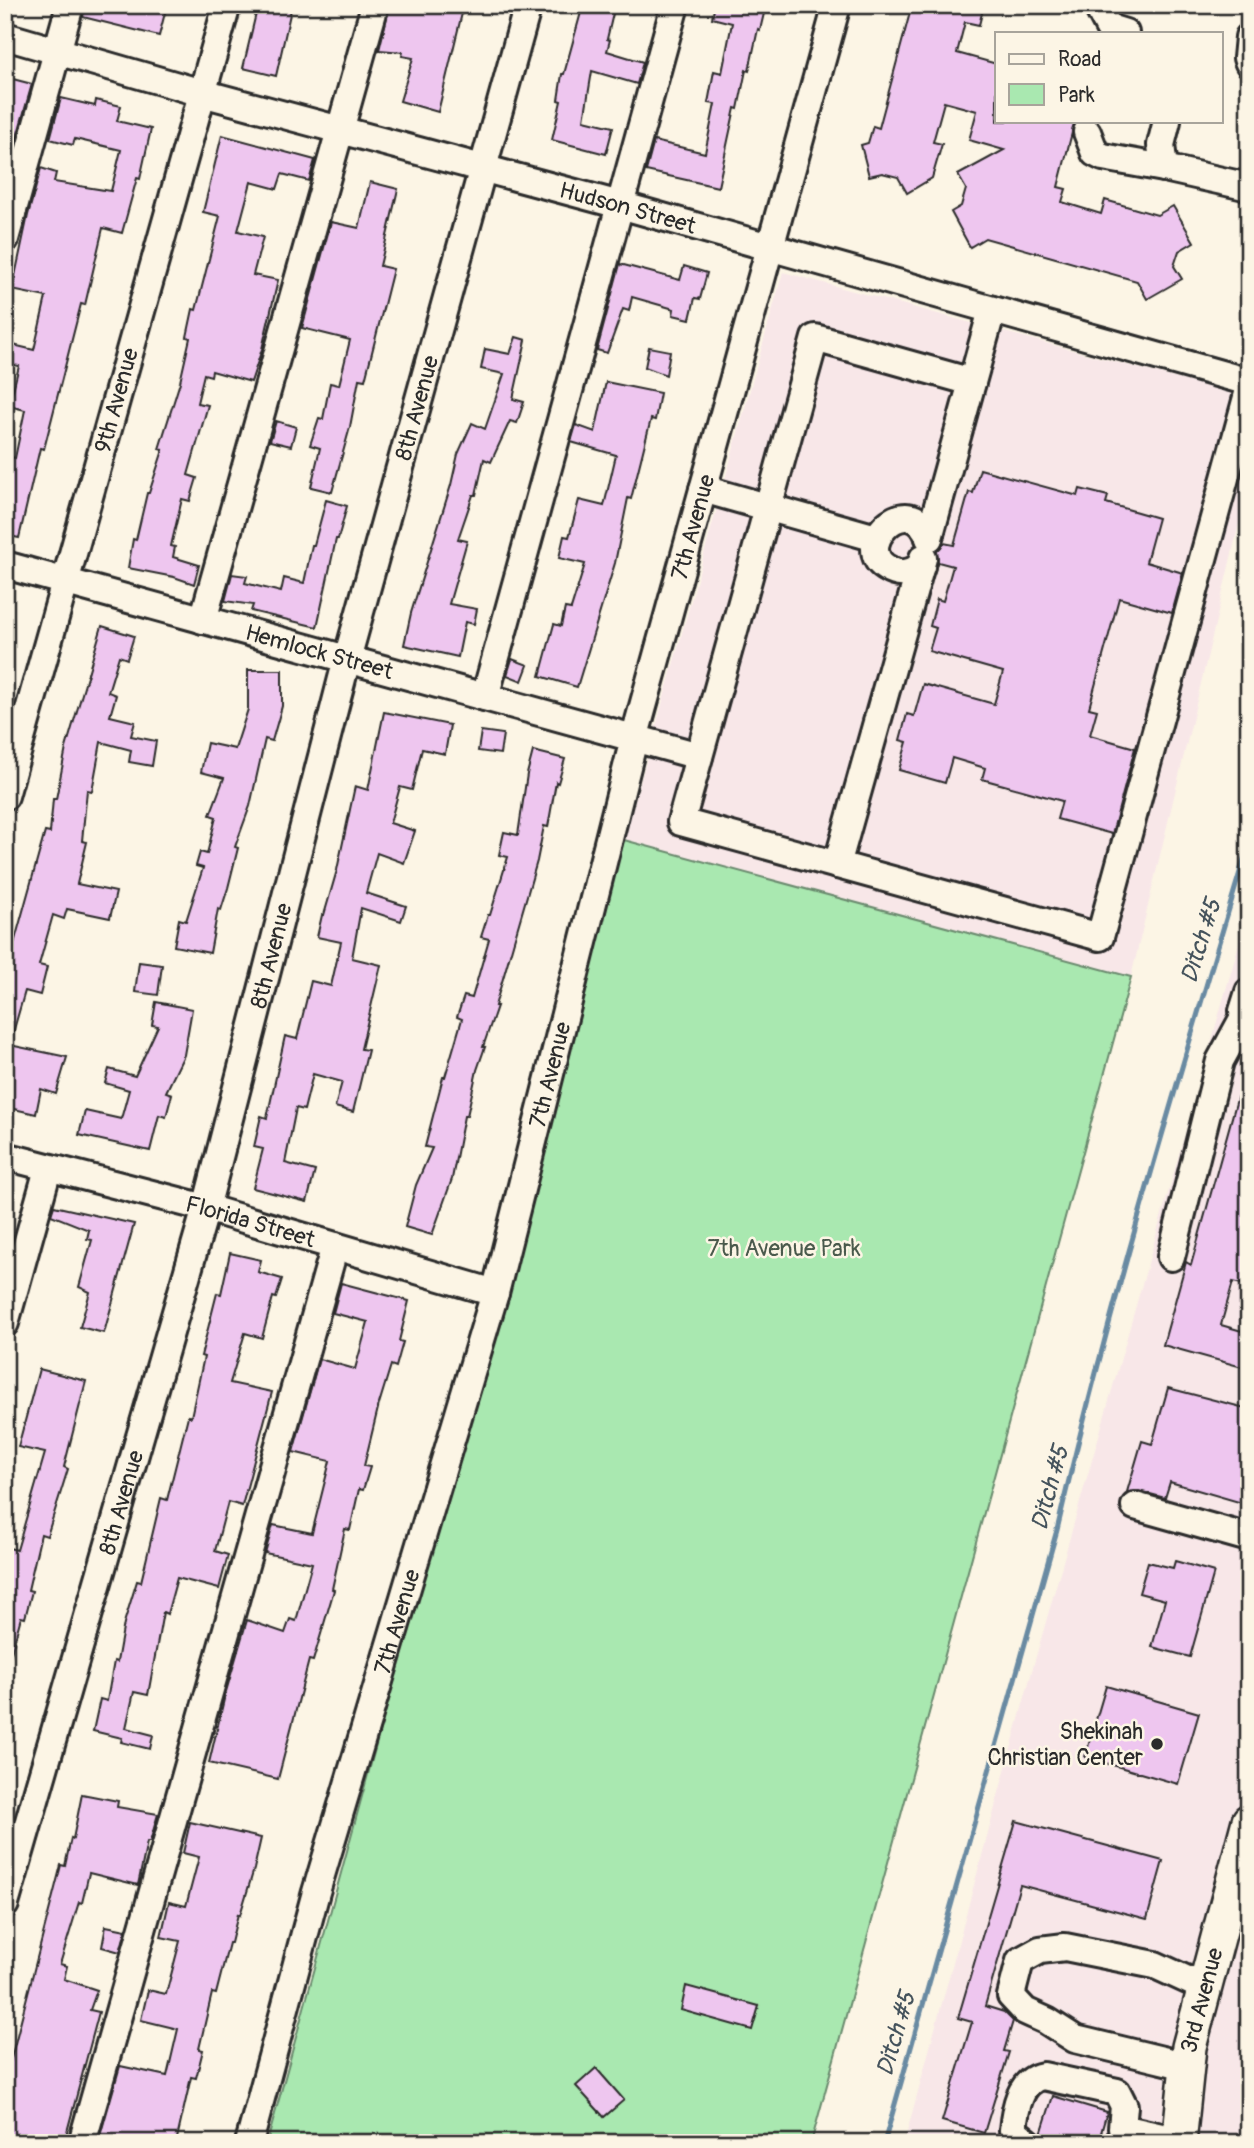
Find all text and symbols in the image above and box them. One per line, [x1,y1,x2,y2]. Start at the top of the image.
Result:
legend [995,32,1222,122]
text: Road [1058,46,1102,73]
text: Park [1058,82,1095,109]
street label: Hudson Street [556,175,700,240]
street label: 9th Avenue [88,344,145,456]
street label: 8th Avenue [388,351,445,463]
street label: 7th Avenue [664,471,721,583]
street label: Hemlock Street [242,617,397,686]
water label: Ditch #5 [1175,893,1228,986]
street label: 8th Avenue [243,899,298,1011]
street label: 7th Avenue [523,1018,577,1131]
street label: Florida Street [183,1189,319,1254]
park label: 7th Avenue Park [707,1234,861,1263]
water label: Ditch #5 [1025,1440,1076,1533]
street label: 8th Avenue [92,1446,150,1558]
street label: 7th Avenue [367,1565,426,1678]
place label: Shekinah Christian Center [987,1717,1143,1772]
marker: Shekinah Christian Center [1149,1736,1165,1752]
street label: 3rd Avenue [1174,1944,1229,2056]
water label: Ditch #5 [870,1986,923,2079]

